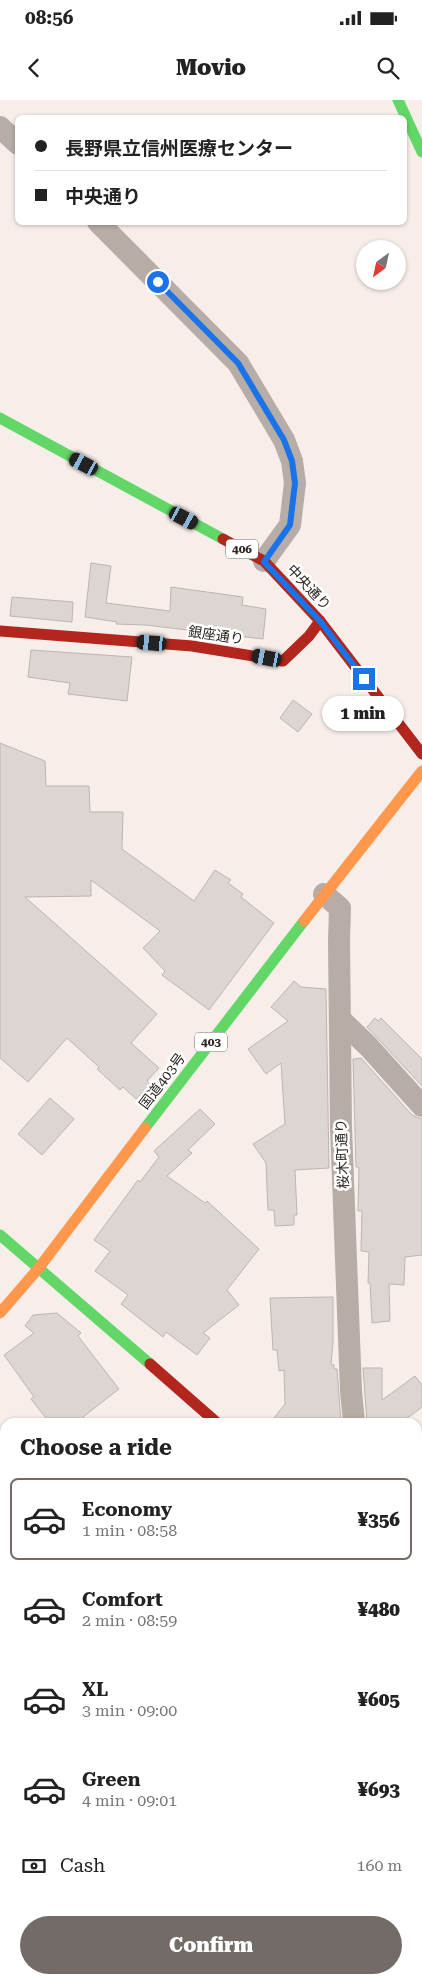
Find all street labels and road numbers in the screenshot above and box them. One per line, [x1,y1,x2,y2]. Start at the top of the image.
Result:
road number: 406 [226,539,258,558]
street label: 中央通り [284,561,334,613]
street label: 銀座通り [187,623,245,647]
road number: 403 [195,1032,227,1052]
street label: 国道403号 [136,1050,188,1112]
street label: 桜木町通り [333,1119,351,1189]

